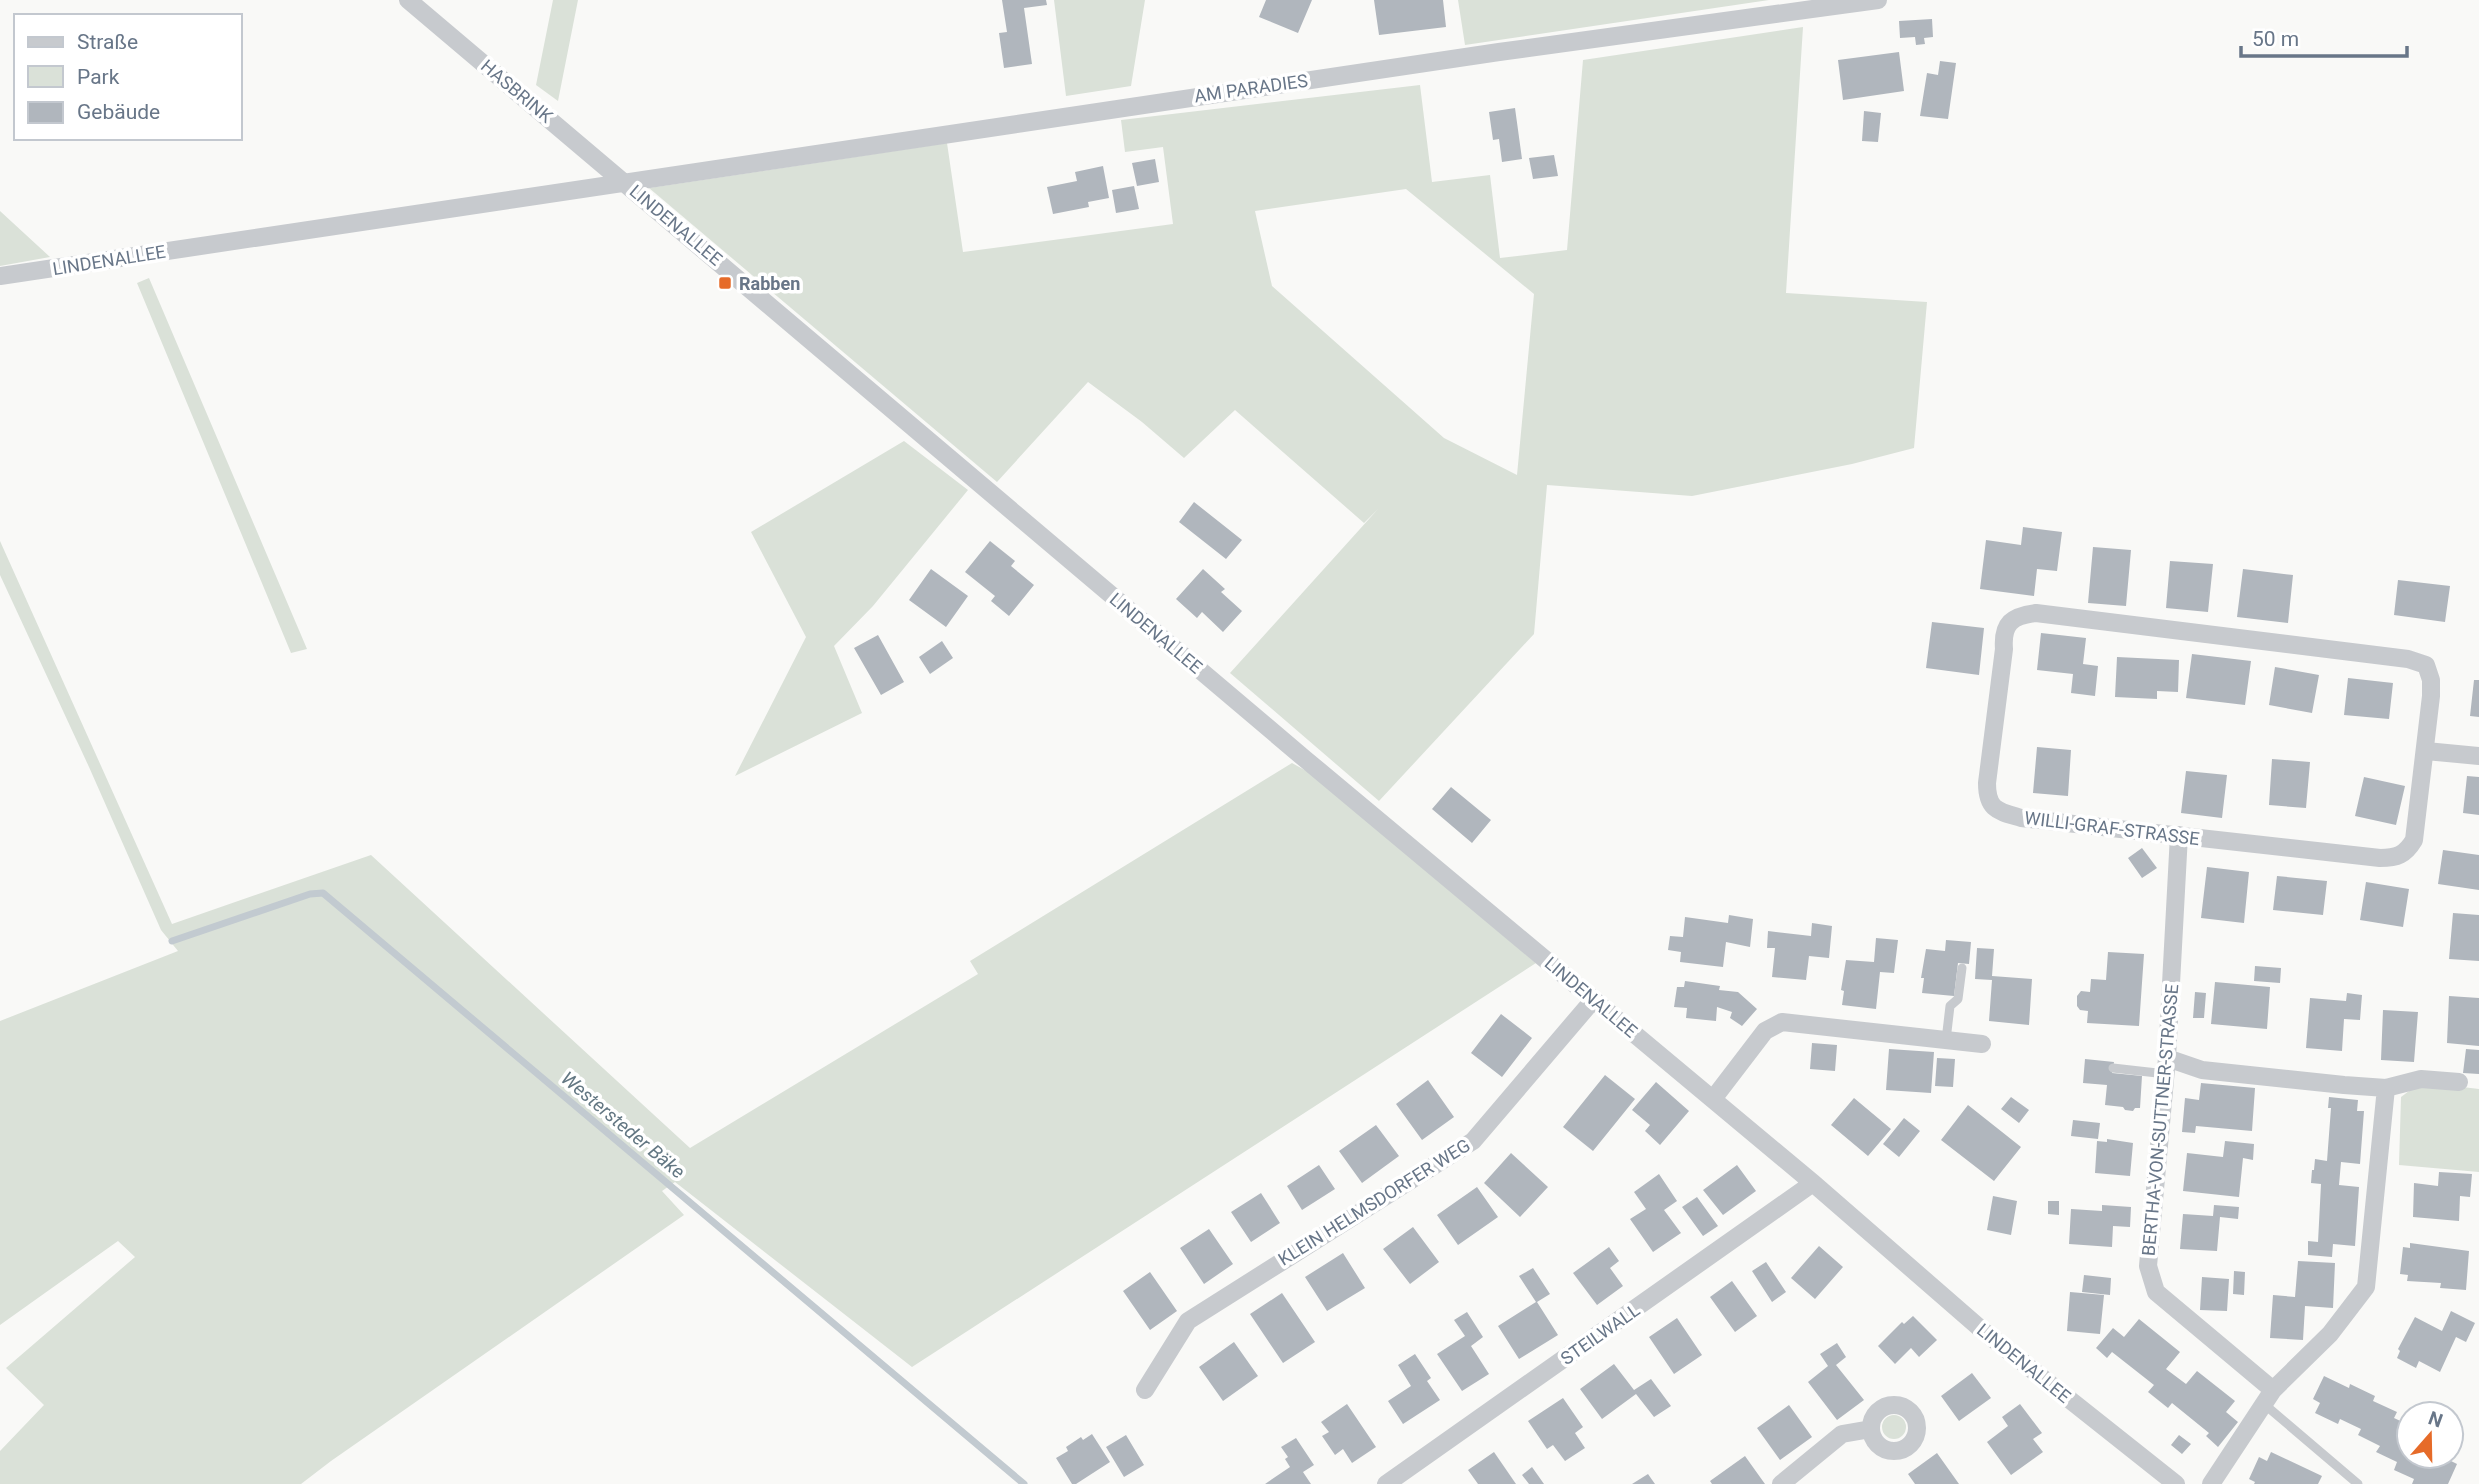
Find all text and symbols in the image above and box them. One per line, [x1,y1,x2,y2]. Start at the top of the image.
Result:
legend [14,14,242,140]
scale bar [2241,14,2407,58]
text: 50 m [2252,27,2299,51]
text: Straße [77,30,138,54]
street label: HASBRINK [477,55,558,127]
text: Park [77,65,120,89]
street label: AM PARADIES [1193,70,1309,106]
text: Gebäude [77,100,160,124]
street label: LINDENALLEE [626,180,726,270]
street label: LINDENALLEE [51,241,167,279]
place label: Rabben [739,273,800,294]
marker: Rabben [717,275,733,291]
street label: LINDENALLEE [1106,588,1206,678]
street label: WILLI-GRAF-STRASSE [2023,807,2201,849]
street label: LINDENALLEE [1541,952,1641,1042]
street label: BERTHA-VON-SUTTNER-STRASSE [2138,983,2182,1257]
water label: Westersteder Bäke [557,1067,690,1184]
street label: KLEIN HELMSDORFER WEG [1274,1134,1474,1270]
street label: STEILWALL [1556,1299,1644,1369]
street label: LINDENALLEE [1973,1319,2075,1407]
north arrow [2395,1400,2465,1470]
text: N [2425,1406,2446,1433]

